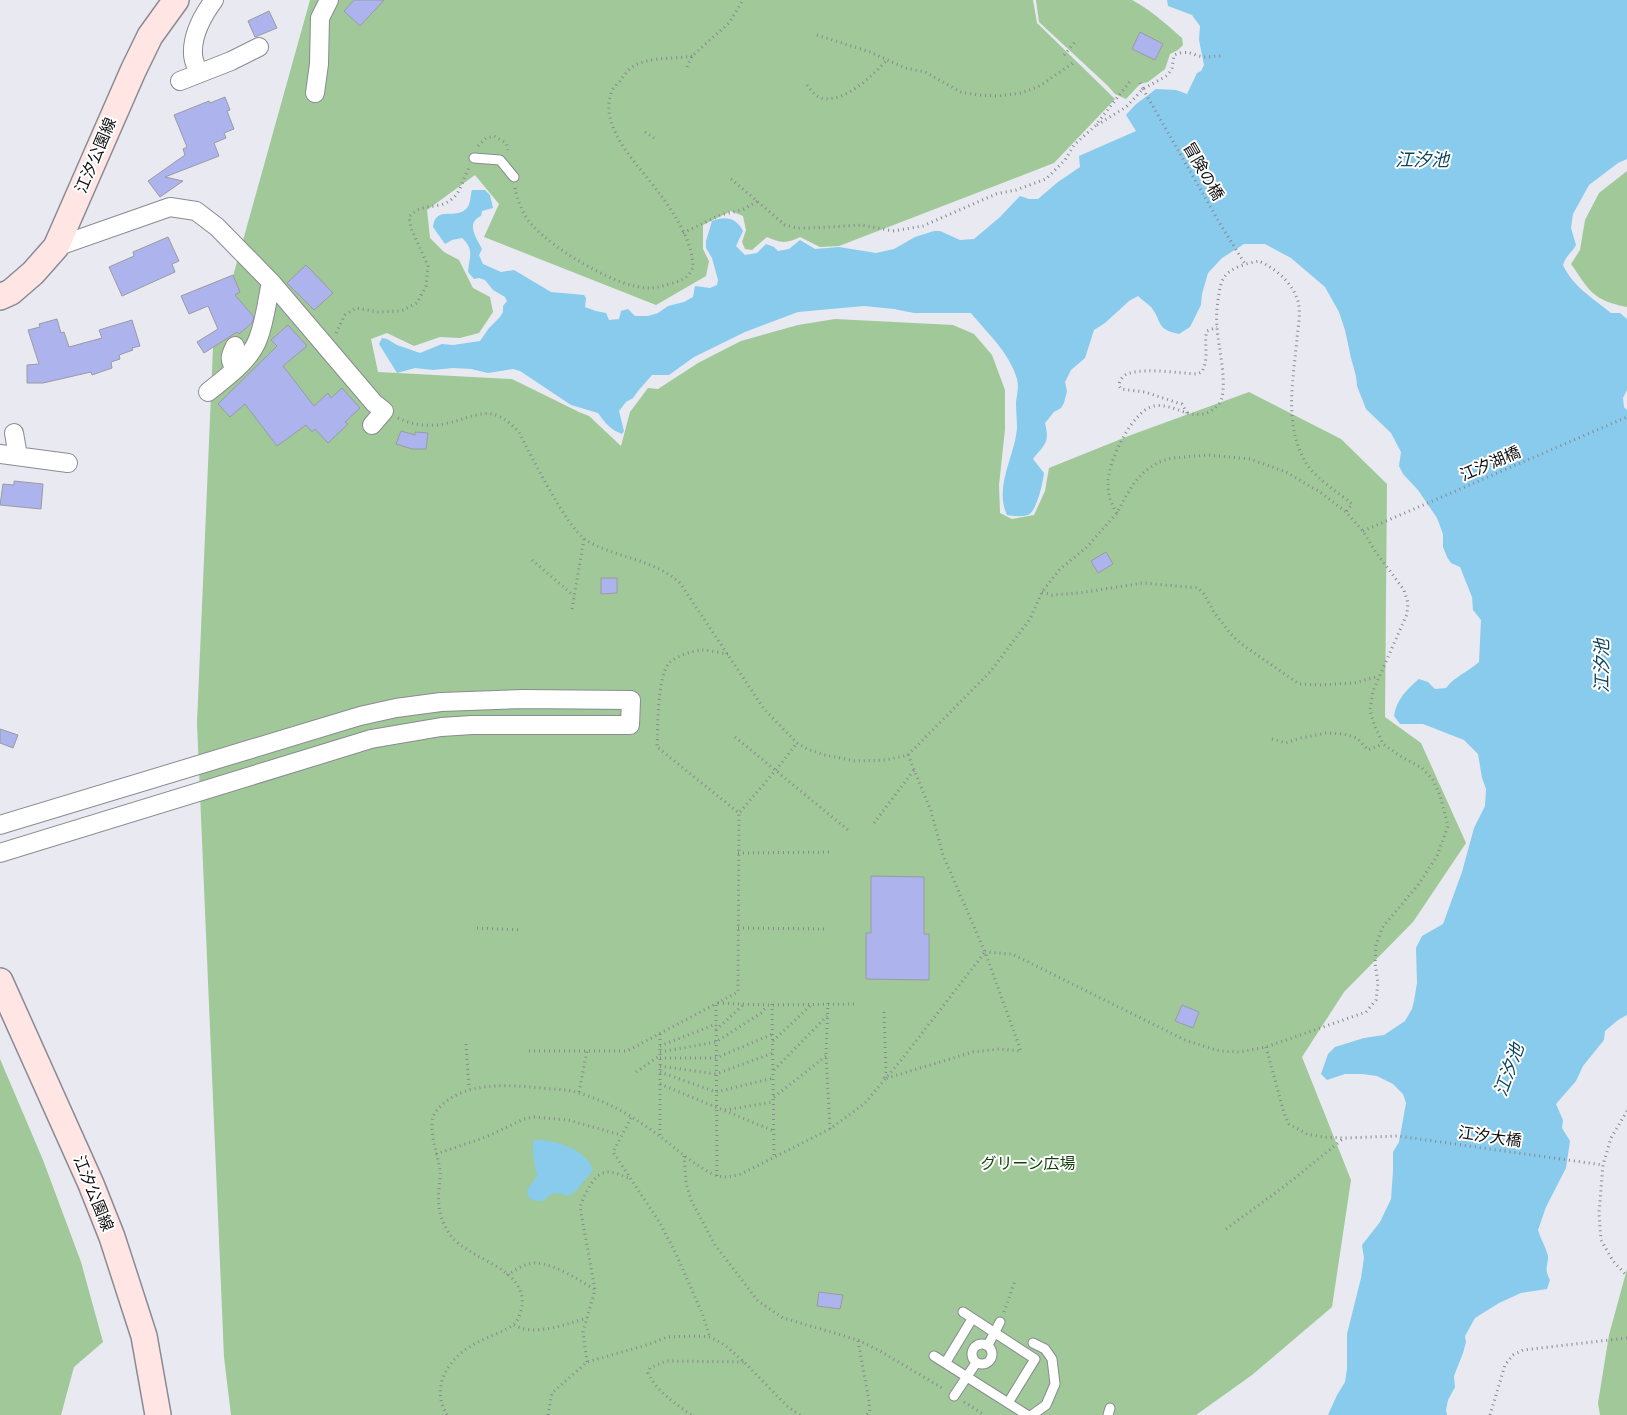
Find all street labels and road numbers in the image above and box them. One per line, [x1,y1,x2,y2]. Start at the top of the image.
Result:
street label: 江汐公園線 [71,115,120,196]
street label: 冒険の橋 [1179,139,1228,204]
street label: 江汐湖橋 [1457,442,1523,485]
street label: 江汐大橋 [1457,1123,1523,1150]
street label: 江汐公園線 [70,1153,117,1234]

